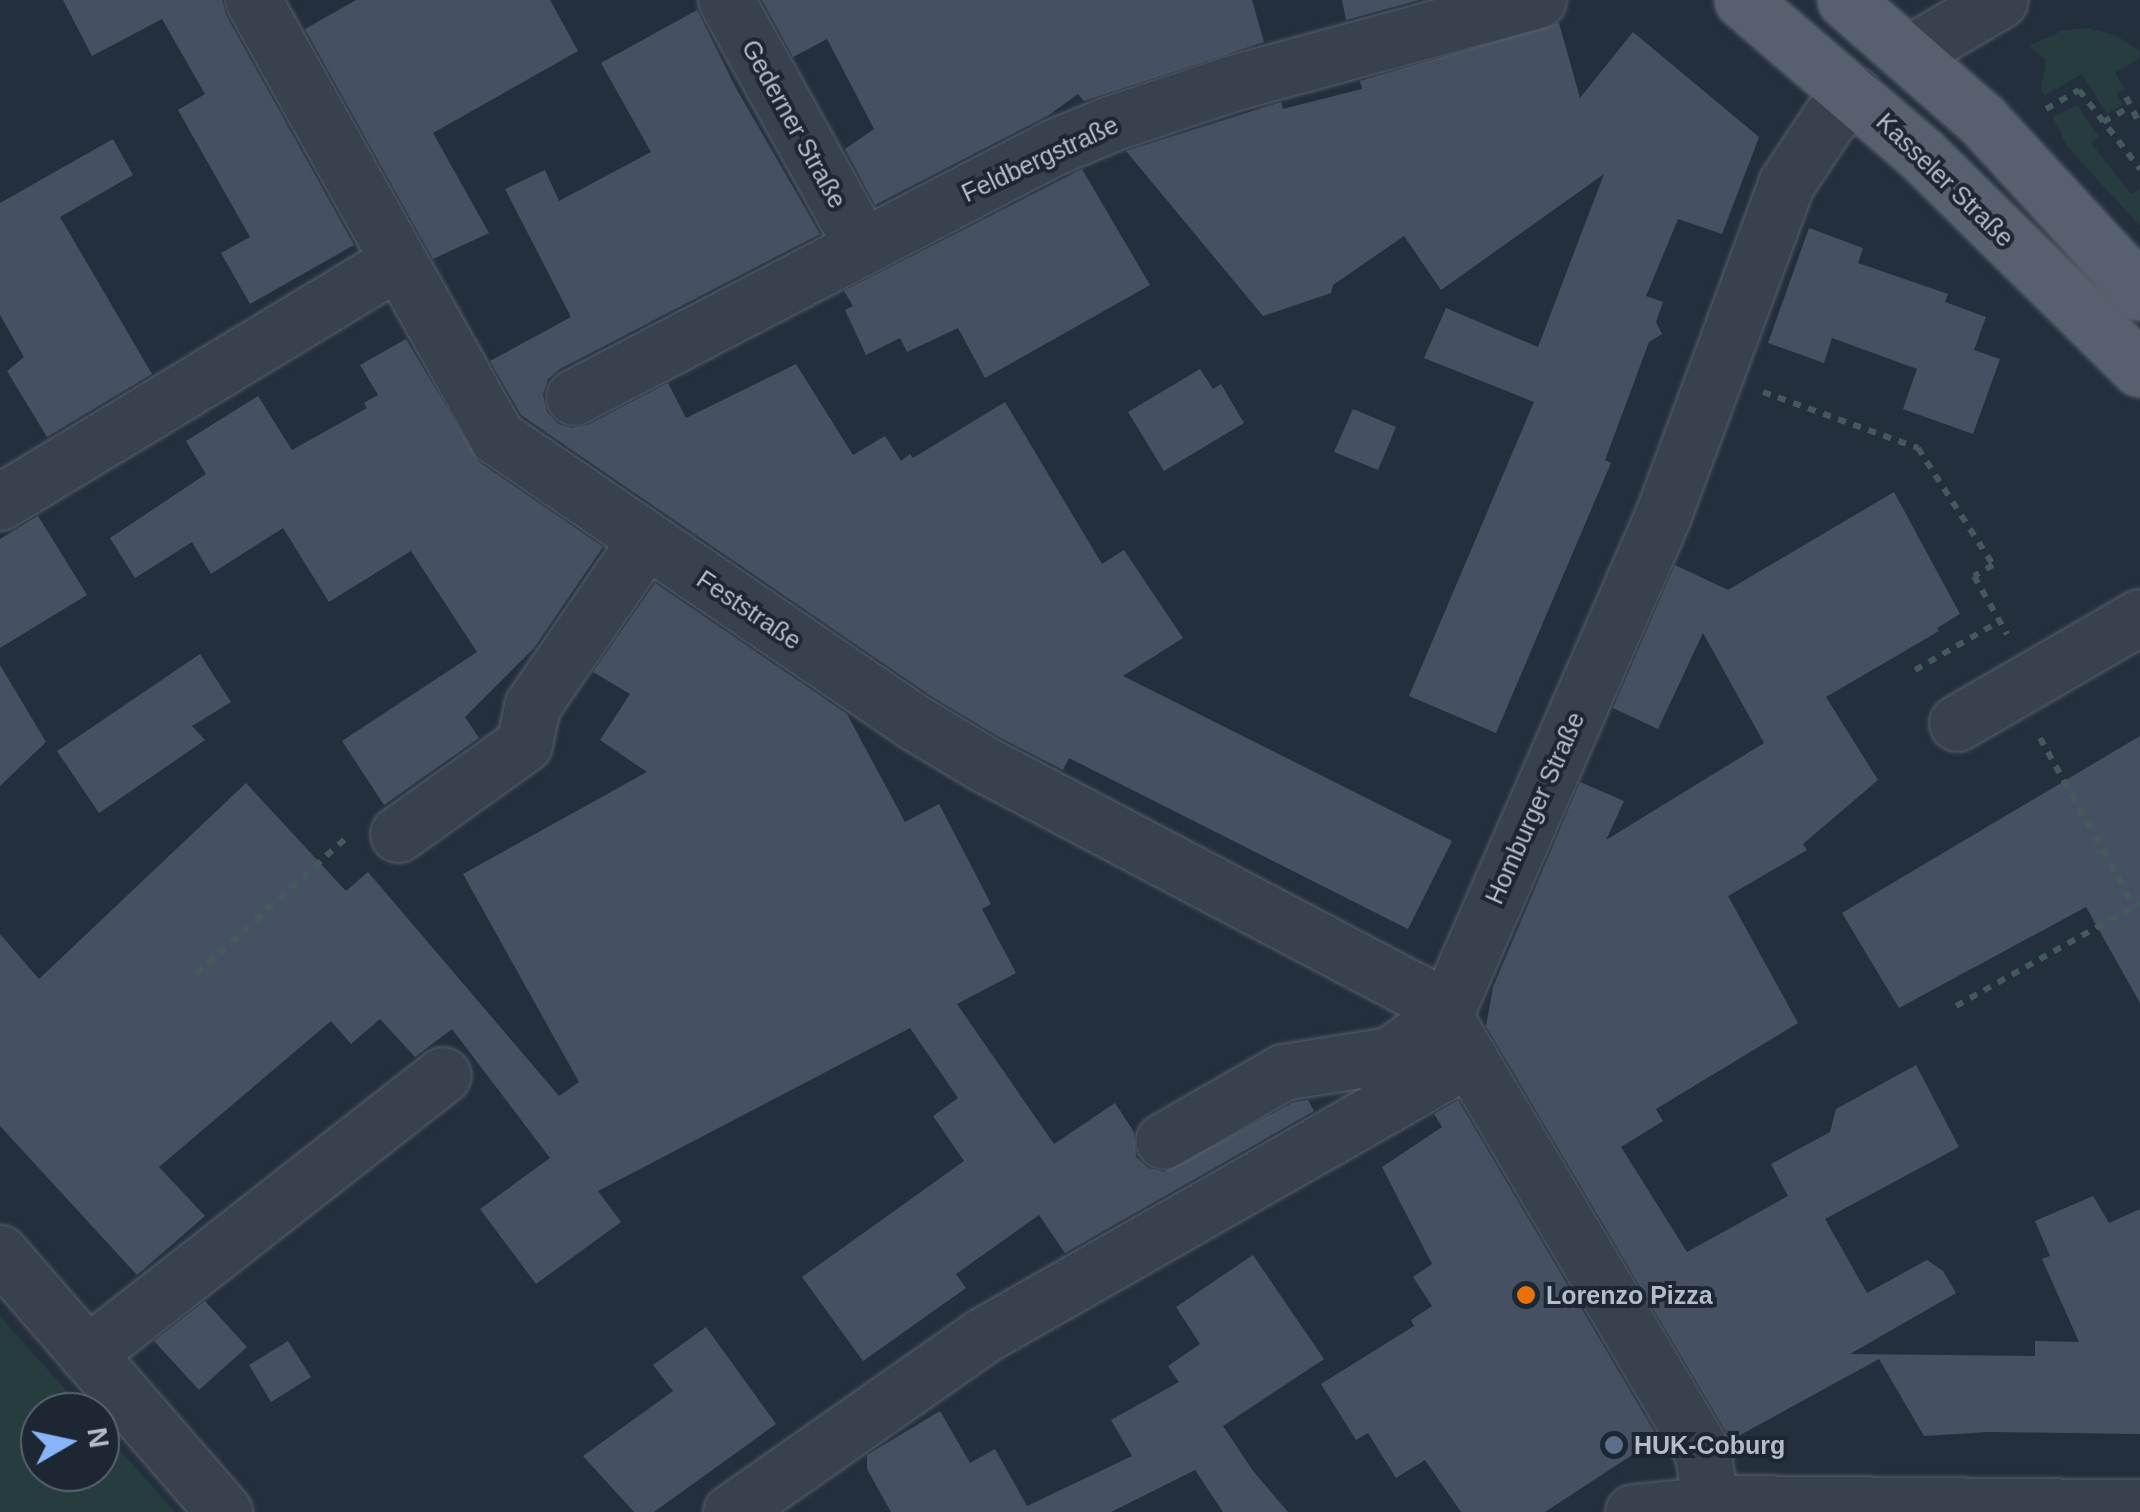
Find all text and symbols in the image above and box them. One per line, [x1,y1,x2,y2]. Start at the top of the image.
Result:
street label: Gederner Straße [735,35,853,213]
street label: Kasseler Straße [1870,107,2020,253]
street label: Feldbergstraße [957,110,1123,208]
street label: Feststraße [691,564,807,656]
street label: Homburger Straße [1479,707,1591,909]
place label: Lorenzo Pizza [1546,1280,1713,1310]
marker: Lorenzo Pizza [1515,1284,1537,1306]
north arrow [20,1392,120,1492]
text: N [81,1425,115,1450]
place label: HUK-Coburg [1634,1430,1785,1460]
marker: HUK-Coburg [1603,1434,1625,1456]

